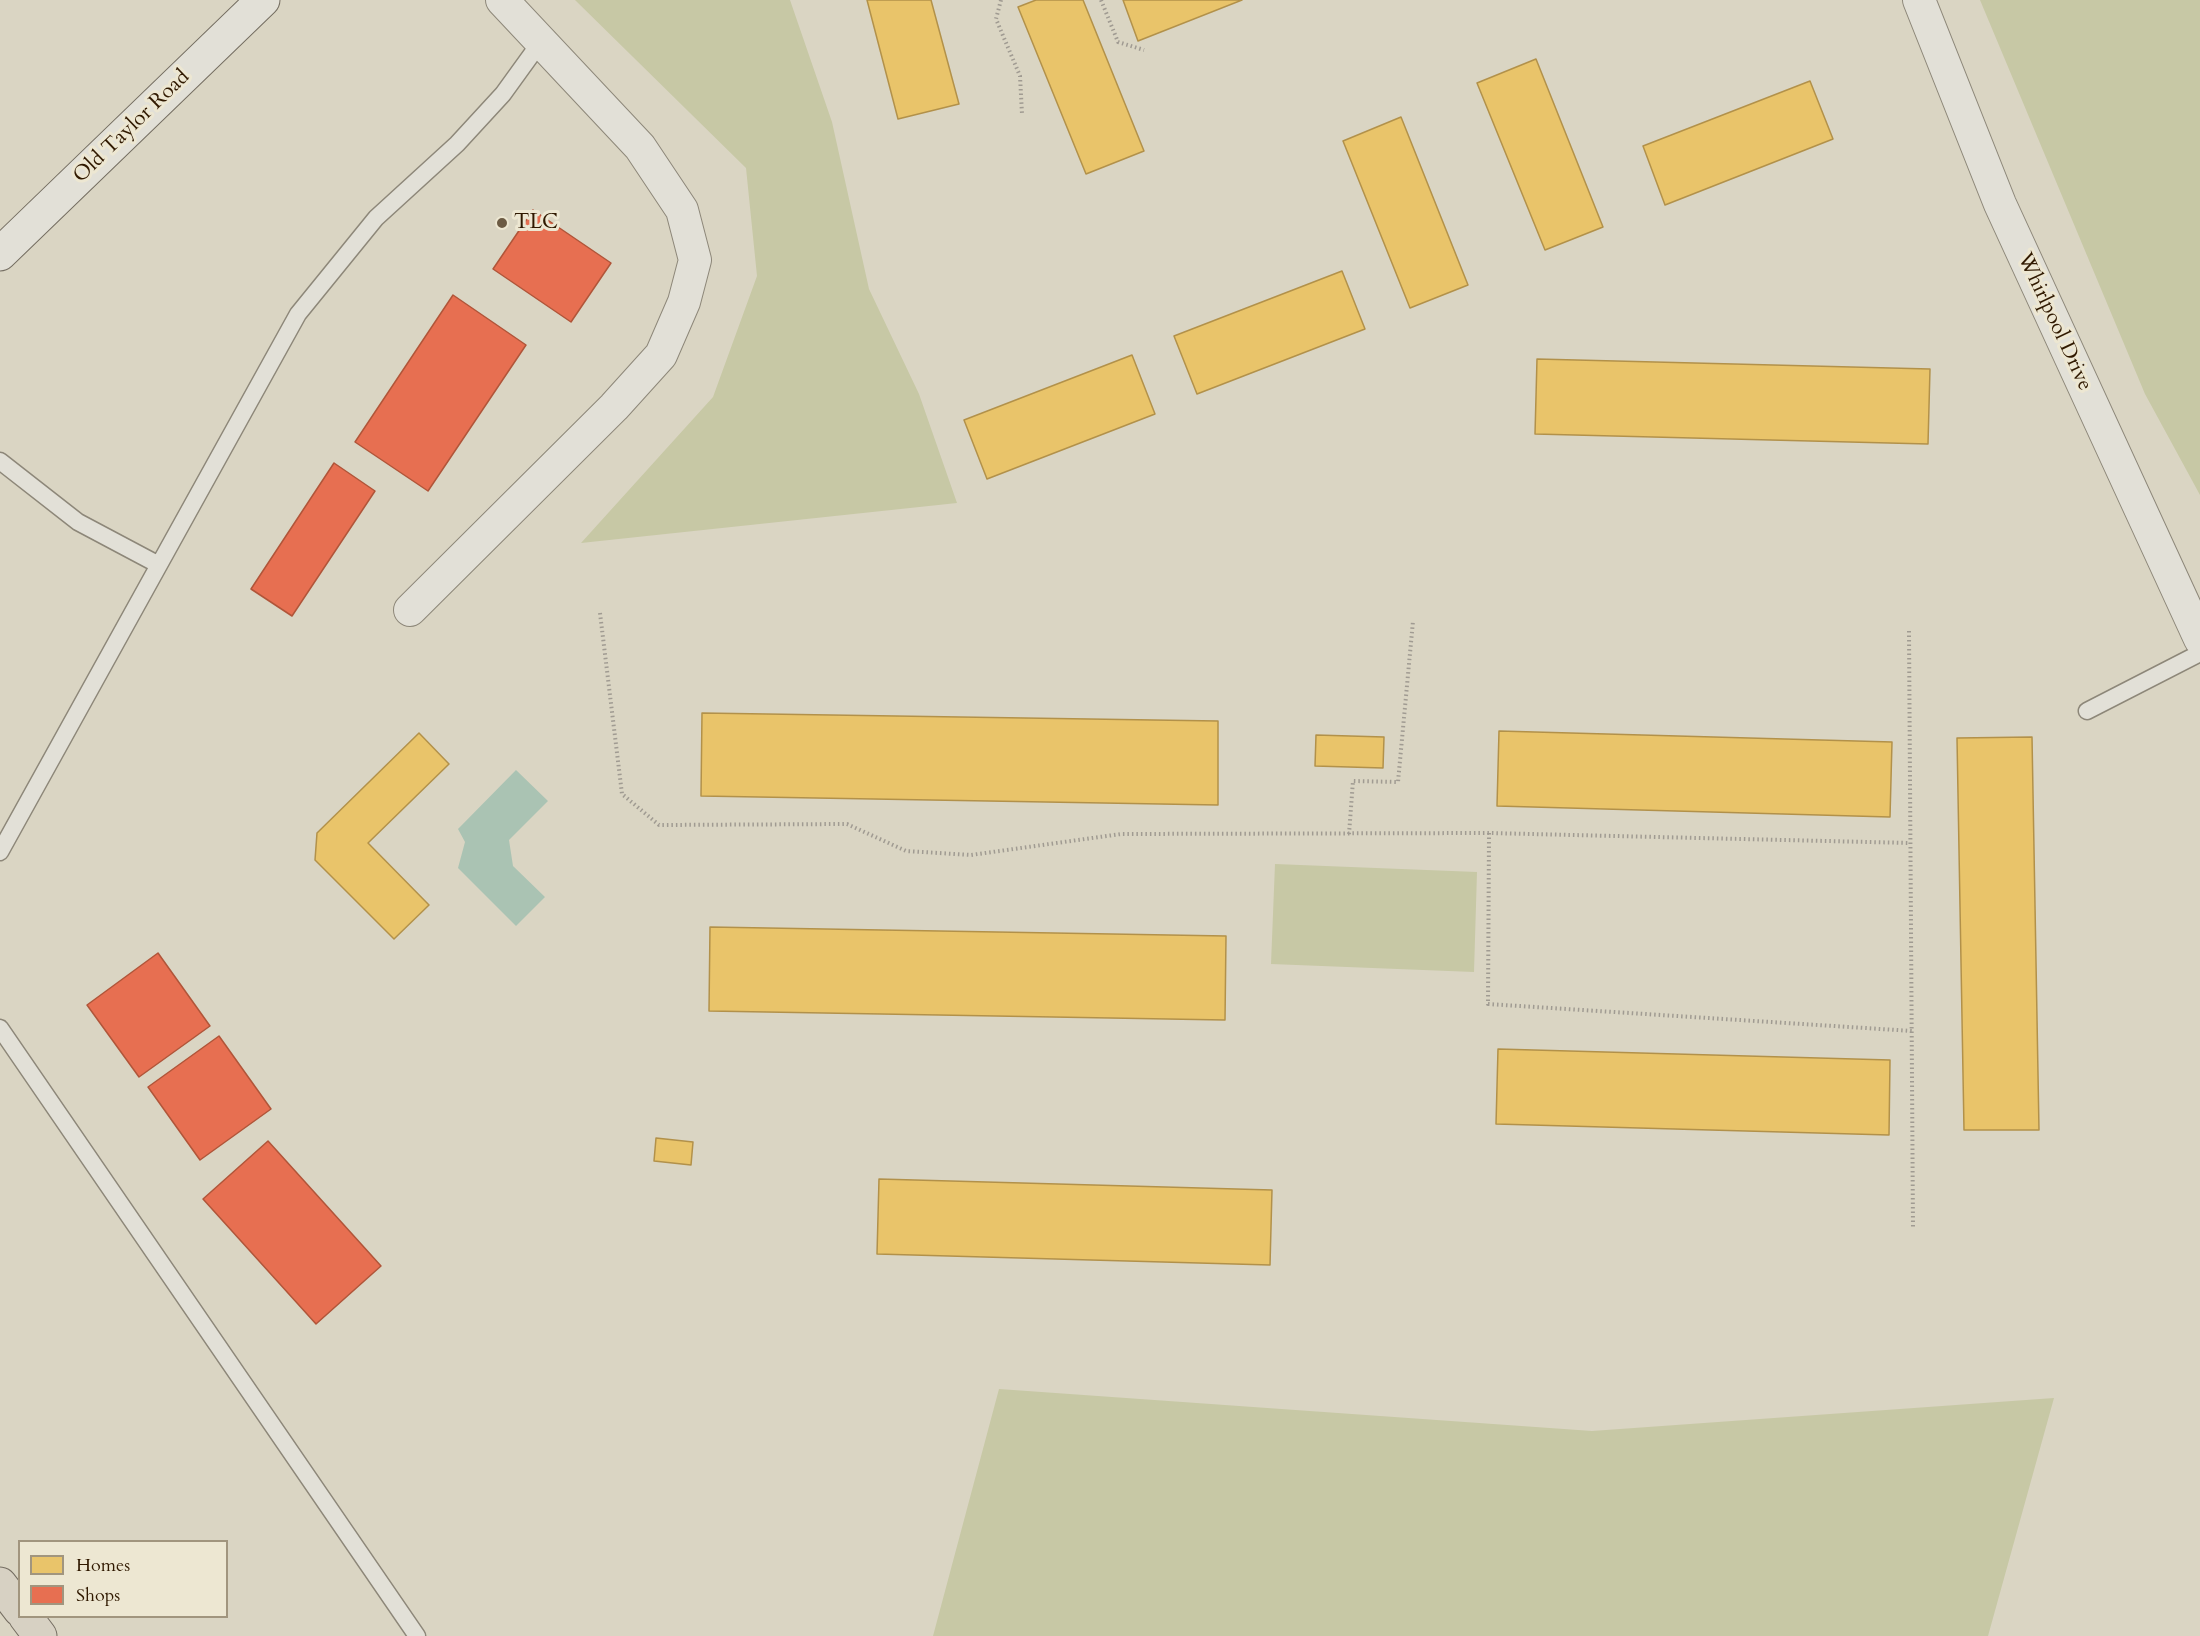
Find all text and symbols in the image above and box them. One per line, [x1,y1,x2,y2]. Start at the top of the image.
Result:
street label: Old Taylor Road [69,65,195,189]
place label: TLC [514,210,558,236]
marker: TLC [495,216,509,230]
street label: Whirlpool Drive [2011,249,2097,395]
legend [18,1540,228,1618]
text: Homes [76,1553,130,1578]
text: Shops [76,1583,120,1608]

